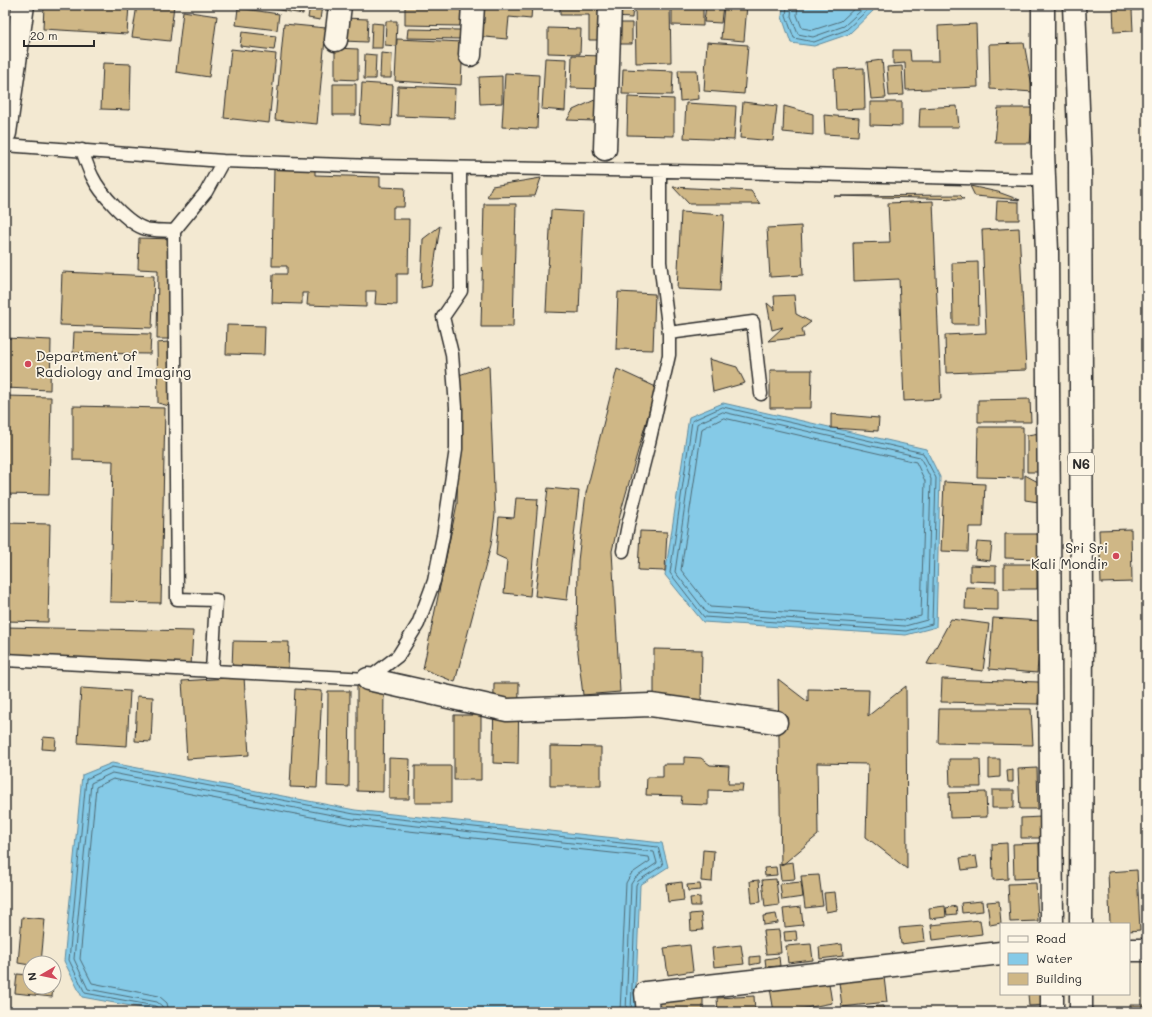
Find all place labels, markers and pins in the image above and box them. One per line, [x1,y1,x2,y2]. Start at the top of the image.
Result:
place label: Department of Radiology and Imaging [36,346,191,381]
marker: Department of Radiology and Imaging [23,359,33,369]
place label: Sri Sri Kali Mondir [1031,538,1108,573]
marker: Sri Sri Kali Mondir [1111,551,1121,561]

